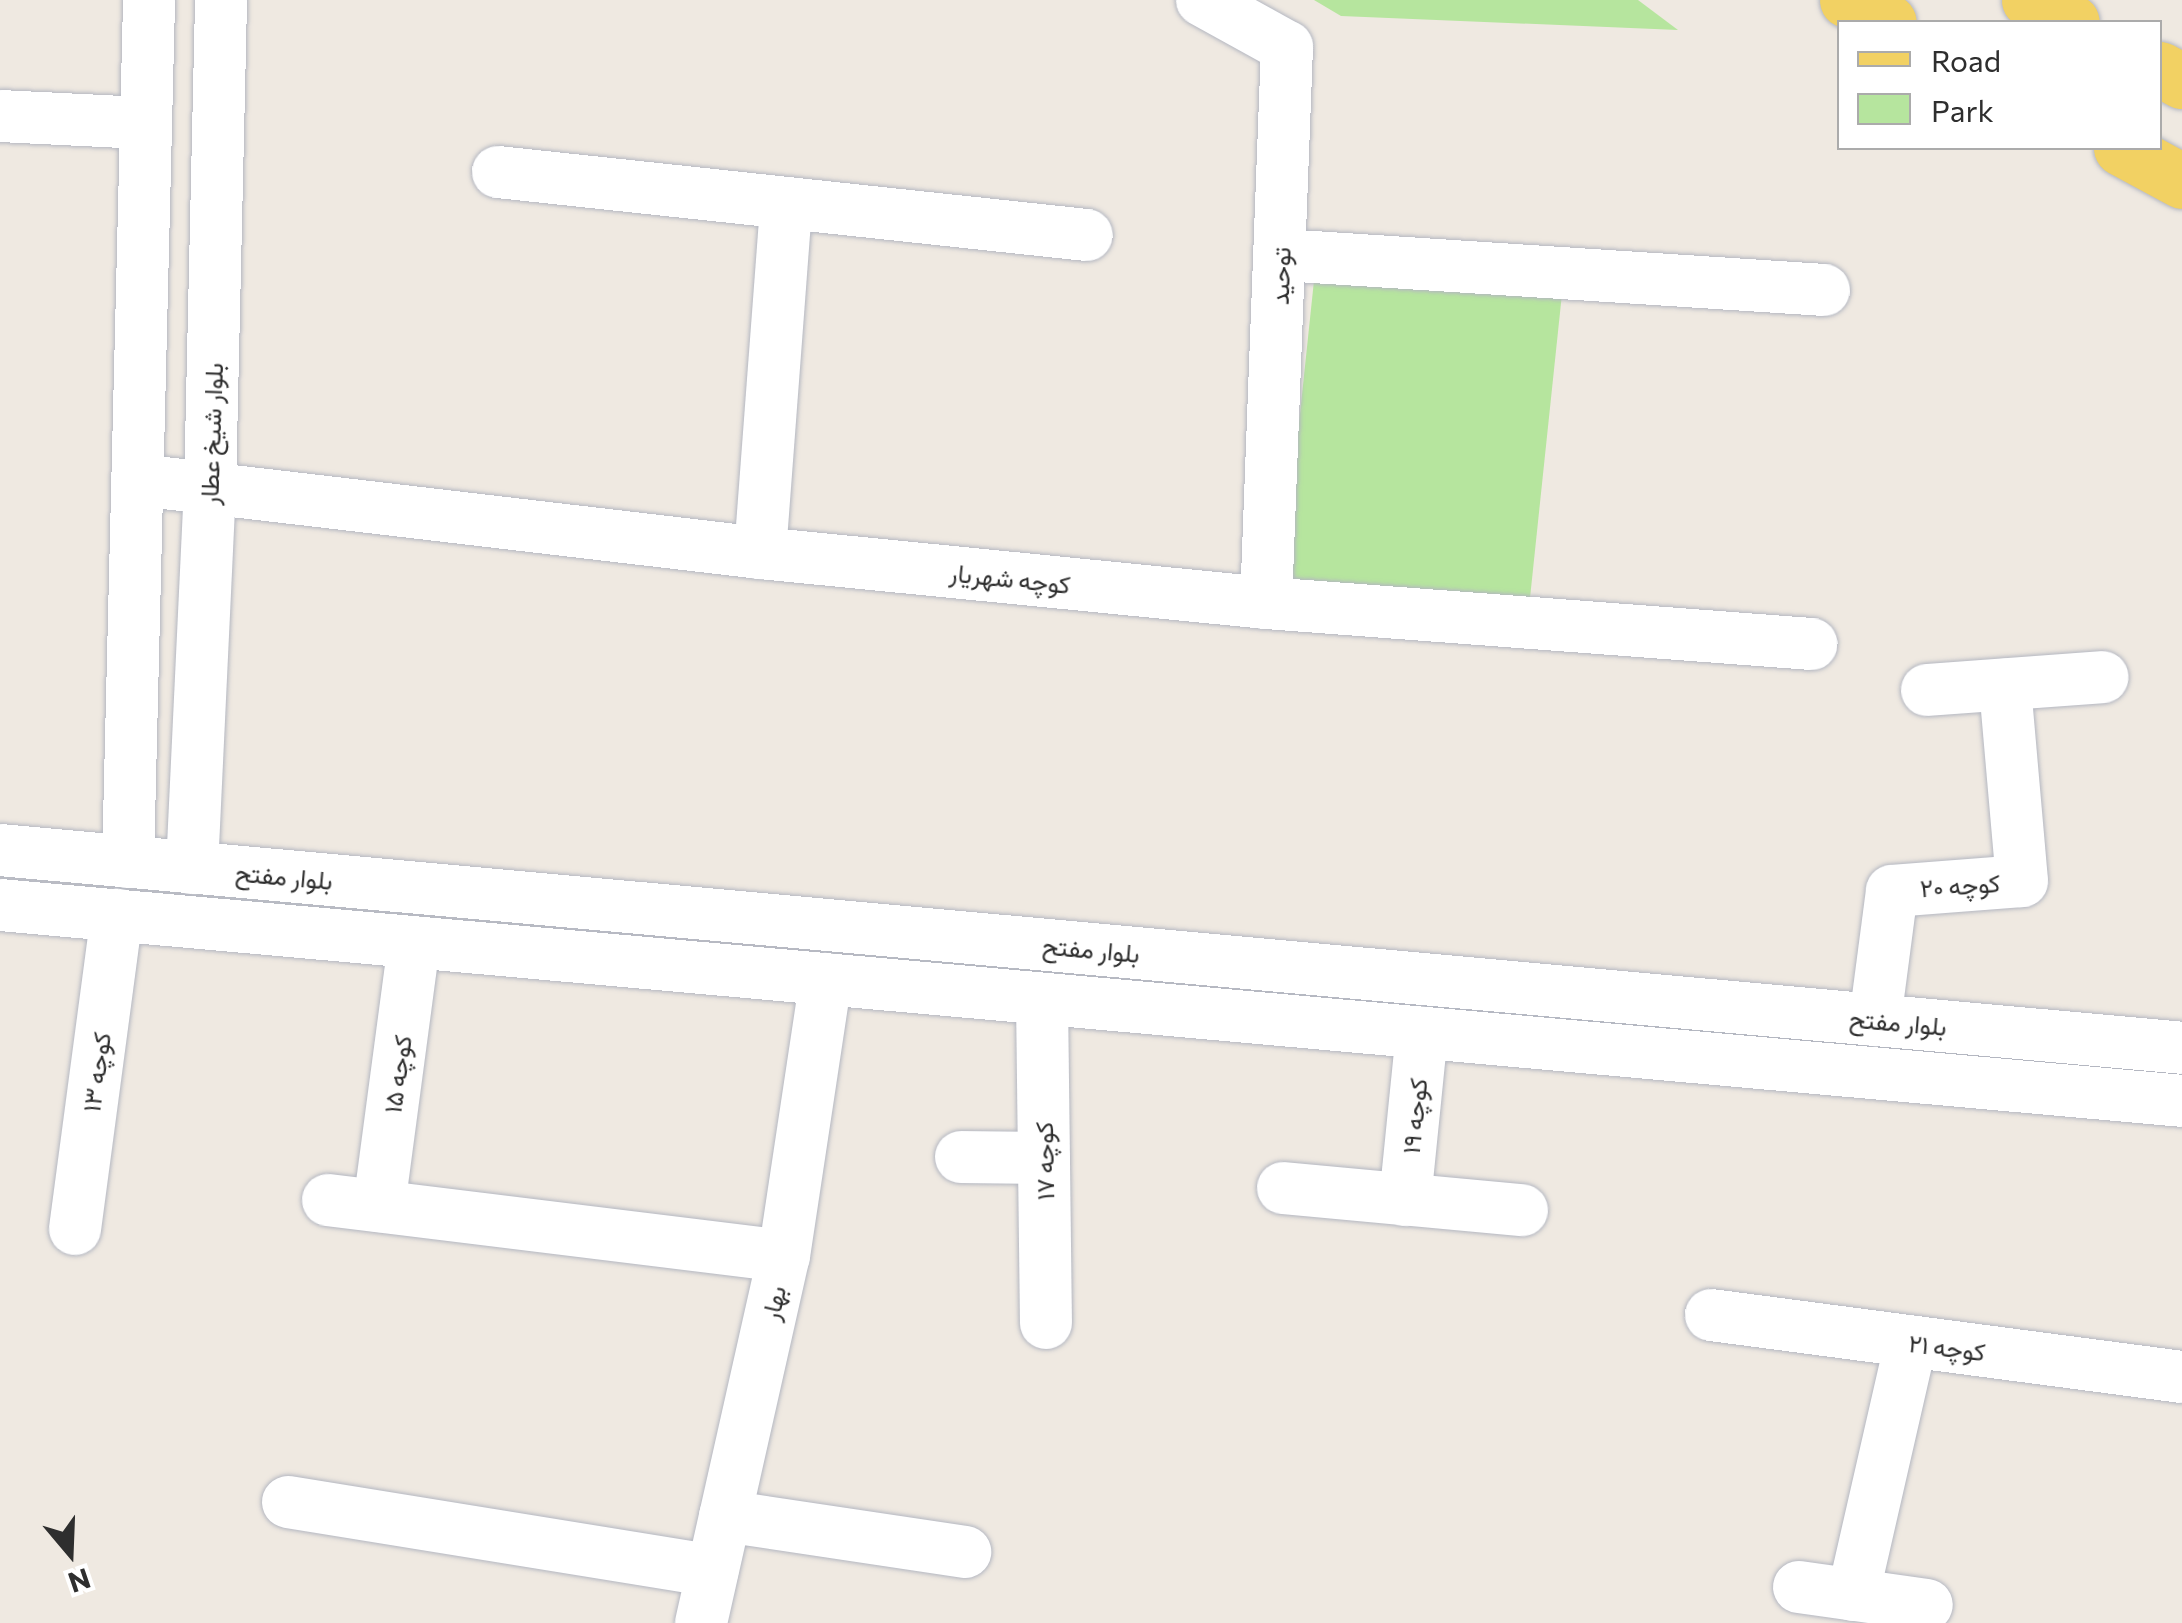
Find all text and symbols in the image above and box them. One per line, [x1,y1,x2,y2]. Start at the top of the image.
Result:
legend [1837,20,2162,150]
text: Road [1931,41,2001,78]
text: Park [1931,91,1994,128]
street label: توحید [1264,247,1296,305]
street label: بلوار شیخ عطار [194,362,228,506]
street label: کوچه شهریار [948,557,1072,599]
street label: بلوار مفتح [234,857,334,895]
street label: کوچه ۲۰ [1919,867,2001,903]
street label: بلوار مفتح [1041,930,1141,968]
street label: بلوار مفتح [1848,1003,1948,1041]
street label: کوچه ۱۳ [76,1030,116,1114]
street label: کوچه ۱۵ [377,1033,417,1115]
street label: کوچه ۱۹ [1395,1077,1433,1155]
street label: کوچه ۱۷ [1028,1121,1060,1201]
street label: بهار [754,1283,792,1323]
street label: کوچه ۲۱ [1907,1327,1987,1367]
north arrow [20,1503,120,1603]
text: N [64,1562,95,1601]

